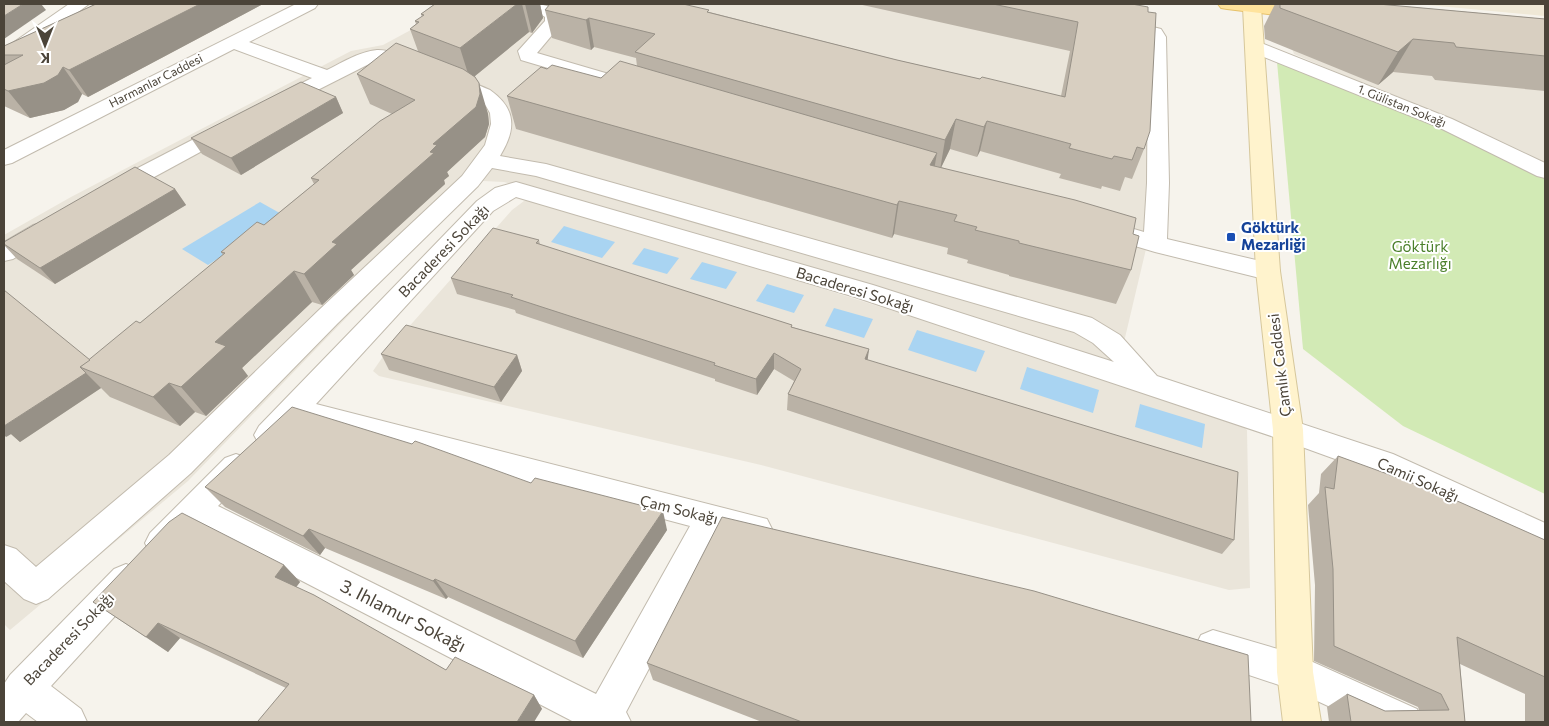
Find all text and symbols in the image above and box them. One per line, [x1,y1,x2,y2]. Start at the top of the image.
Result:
north arrow [20,20,70,70]
text: K [40,50,50,67]
street label: Harmanlar Caddesi [106,50,205,110]
street label: 1. Gülistan Sokağı [1356,81,1449,129]
street label: Bacaderesi Sokağı [394,200,492,301]
place label: Göktürk Mezarliği [1241,218,1306,253]
marker: Göktürk Mezarliği [1225,231,1237,243]
park label: Göktürk Mezarlığı [1388,237,1452,272]
street label: Bacaderesi Sokağı [794,263,916,316]
street label: Çamlık Caddesi [1264,312,1294,418]
street label: Camii Sokağı [1375,453,1462,505]
street label: Çam Sokağı [638,491,720,527]
street label: 3. Ihlamur Sokağı [337,574,470,656]
street label: Bacaderesi Sokağı [19,588,117,689]

